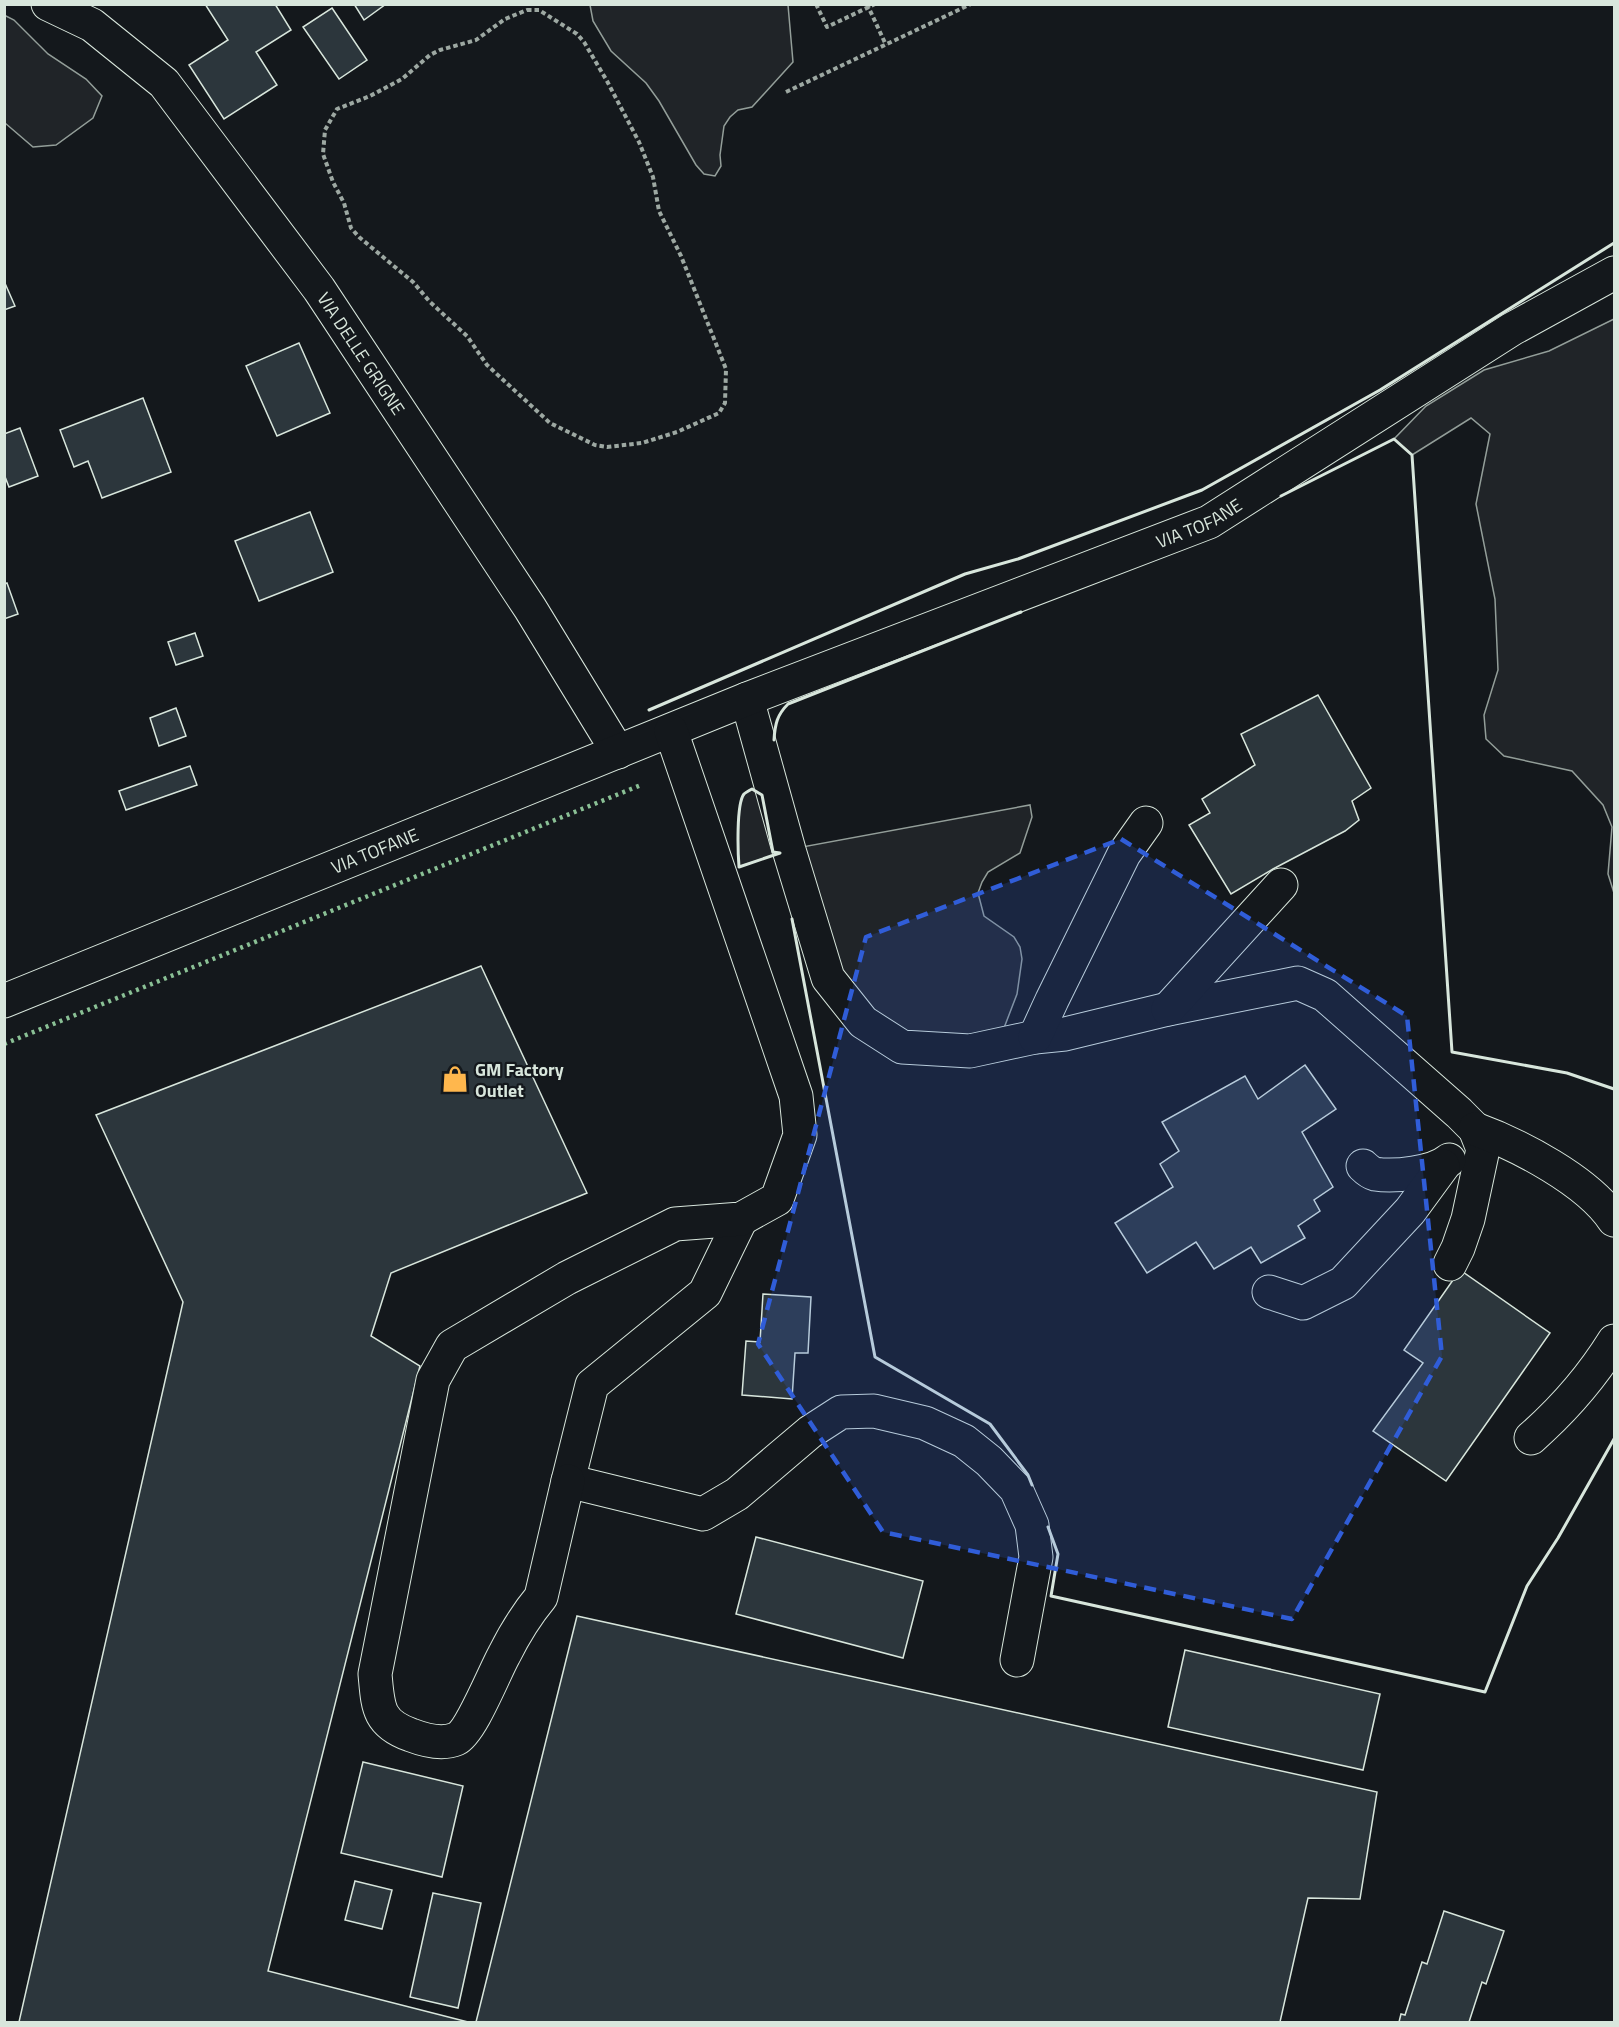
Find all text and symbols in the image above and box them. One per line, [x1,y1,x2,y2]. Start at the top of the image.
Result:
street label: VIA DELLE GRIGNE [311,286,412,420]
street label: VIA TOFANE [1152,491,1247,555]
street label: VIA TOFANE [327,820,422,880]
place label: GM Factory Outlet [475,1056,564,1104]
shop icon: GM Factory Outlet [440,1064,470,1094]

